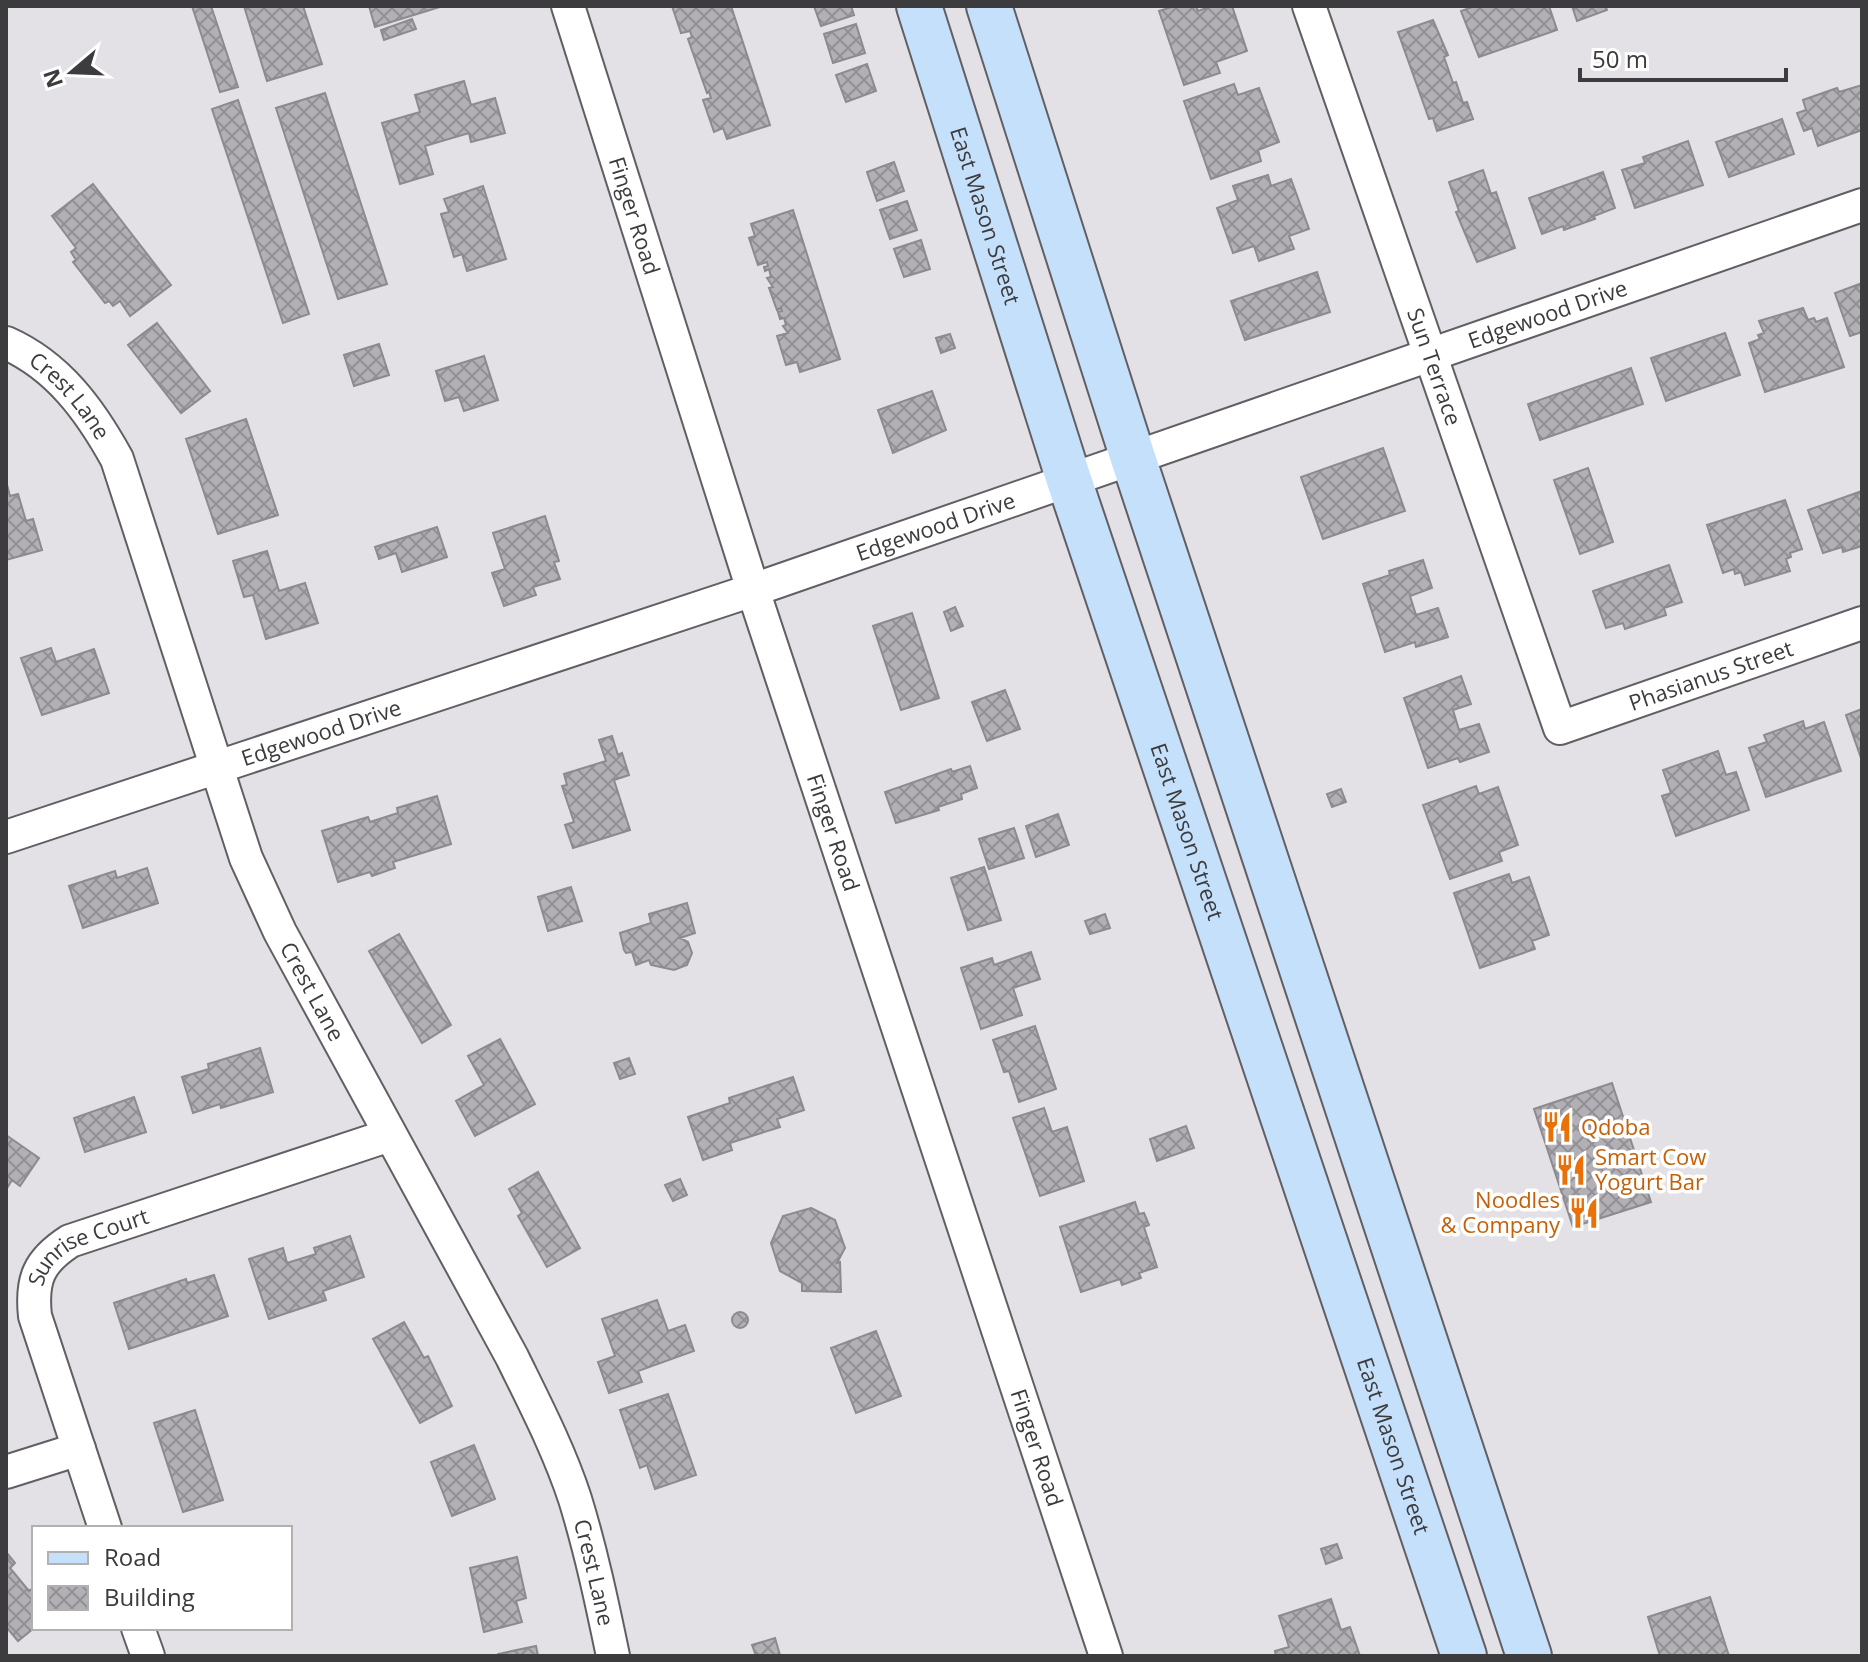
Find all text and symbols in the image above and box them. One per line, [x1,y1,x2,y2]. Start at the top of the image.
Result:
north arrow [32,32,112,112]
scale bar [1580,32,1786,82]
text: 50 m [1592,42,1648,75]
text: N [35,65,69,92]
street label: East Mason Street [944,123,1029,308]
street label: Finger Road [603,153,668,278]
street label: Edgewood Drive [1464,272,1631,355]
street label: Sun Terrace [1401,304,1470,429]
street label: Crest Lane [24,344,118,445]
street label: Edgewood Drive [852,484,1019,567]
street label: Phasianus Street [1624,632,1797,717]
street label: Edgewood Drive [237,691,405,772]
street label: East Mason Street [1144,739,1232,924]
street label: Finger Road [801,770,868,895]
street label: Crest Lane [274,936,353,1046]
restaurant icon: Qdoba [1540,1110,1574,1144]
place label: Qdoba [1581,1111,1651,1141]
place label: Smart Cow Yogurt Bar [1595,1141,1706,1196]
restaurant icon: Smart Cow Yogurt Bar [1554,1153,1588,1187]
place label: Noodles & Company [1441,1184,1561,1239]
restaurant icon: Noodles & Company [1567,1196,1601,1230]
street label: Sunrise Court [20,1200,152,1289]
street label: East Mason Street [1351,1353,1438,1538]
street label: Finger Road [1005,1385,1071,1510]
street label: Crest Lane [568,1515,622,1628]
legend [32,1526,292,1630]
text: Road [104,1540,161,1573]
text: Building [104,1580,195,1613]

